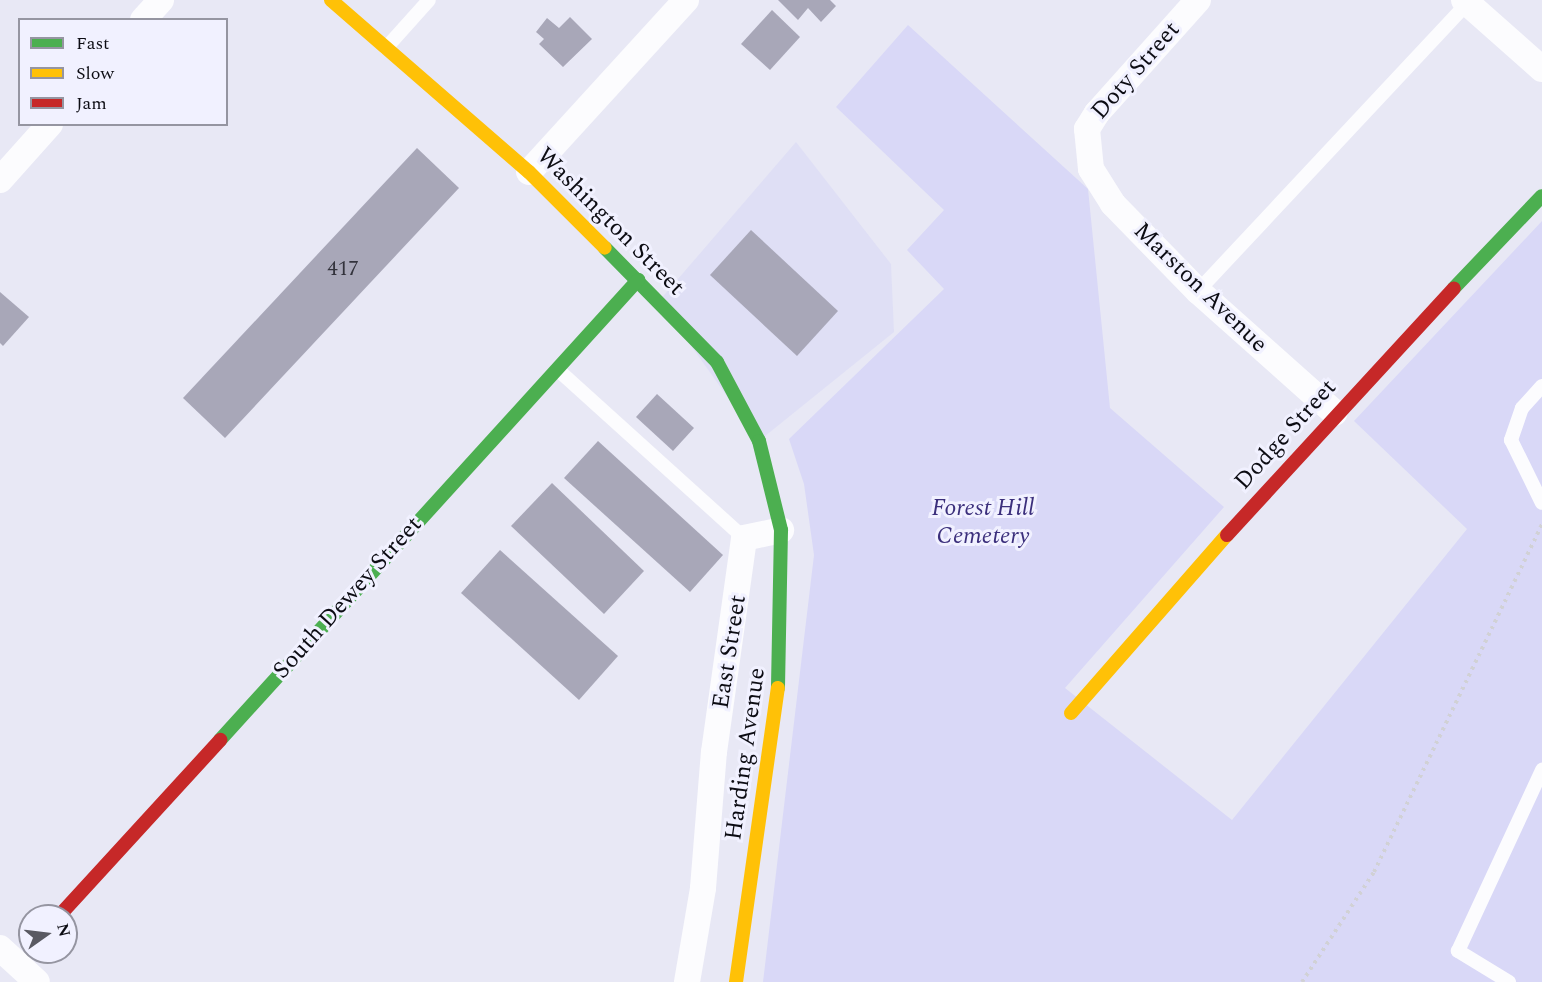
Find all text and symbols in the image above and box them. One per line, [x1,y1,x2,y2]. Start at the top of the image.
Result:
street label: Doty Street [1086,16,1186,126]
legend [18,18,228,126]
text: Fast [76,30,109,57]
text: Slow [76,60,114,87]
text: Jam [76,90,107,117]
street label: Washington Street [530,142,690,302]
street label: Marston Avenue [1127,217,1273,359]
house number: 417 [327,256,359,282]
street label: Dodge Street [1229,374,1343,496]
park label: Forest Hill Cemetery [931,495,1035,551]
street label: South Dewey Street [268,511,428,685]
street label: East Street [707,593,753,711]
street label: Harding Avenue [720,666,772,842]
north arrow [18,904,78,964]
text: N [50,921,77,939]

